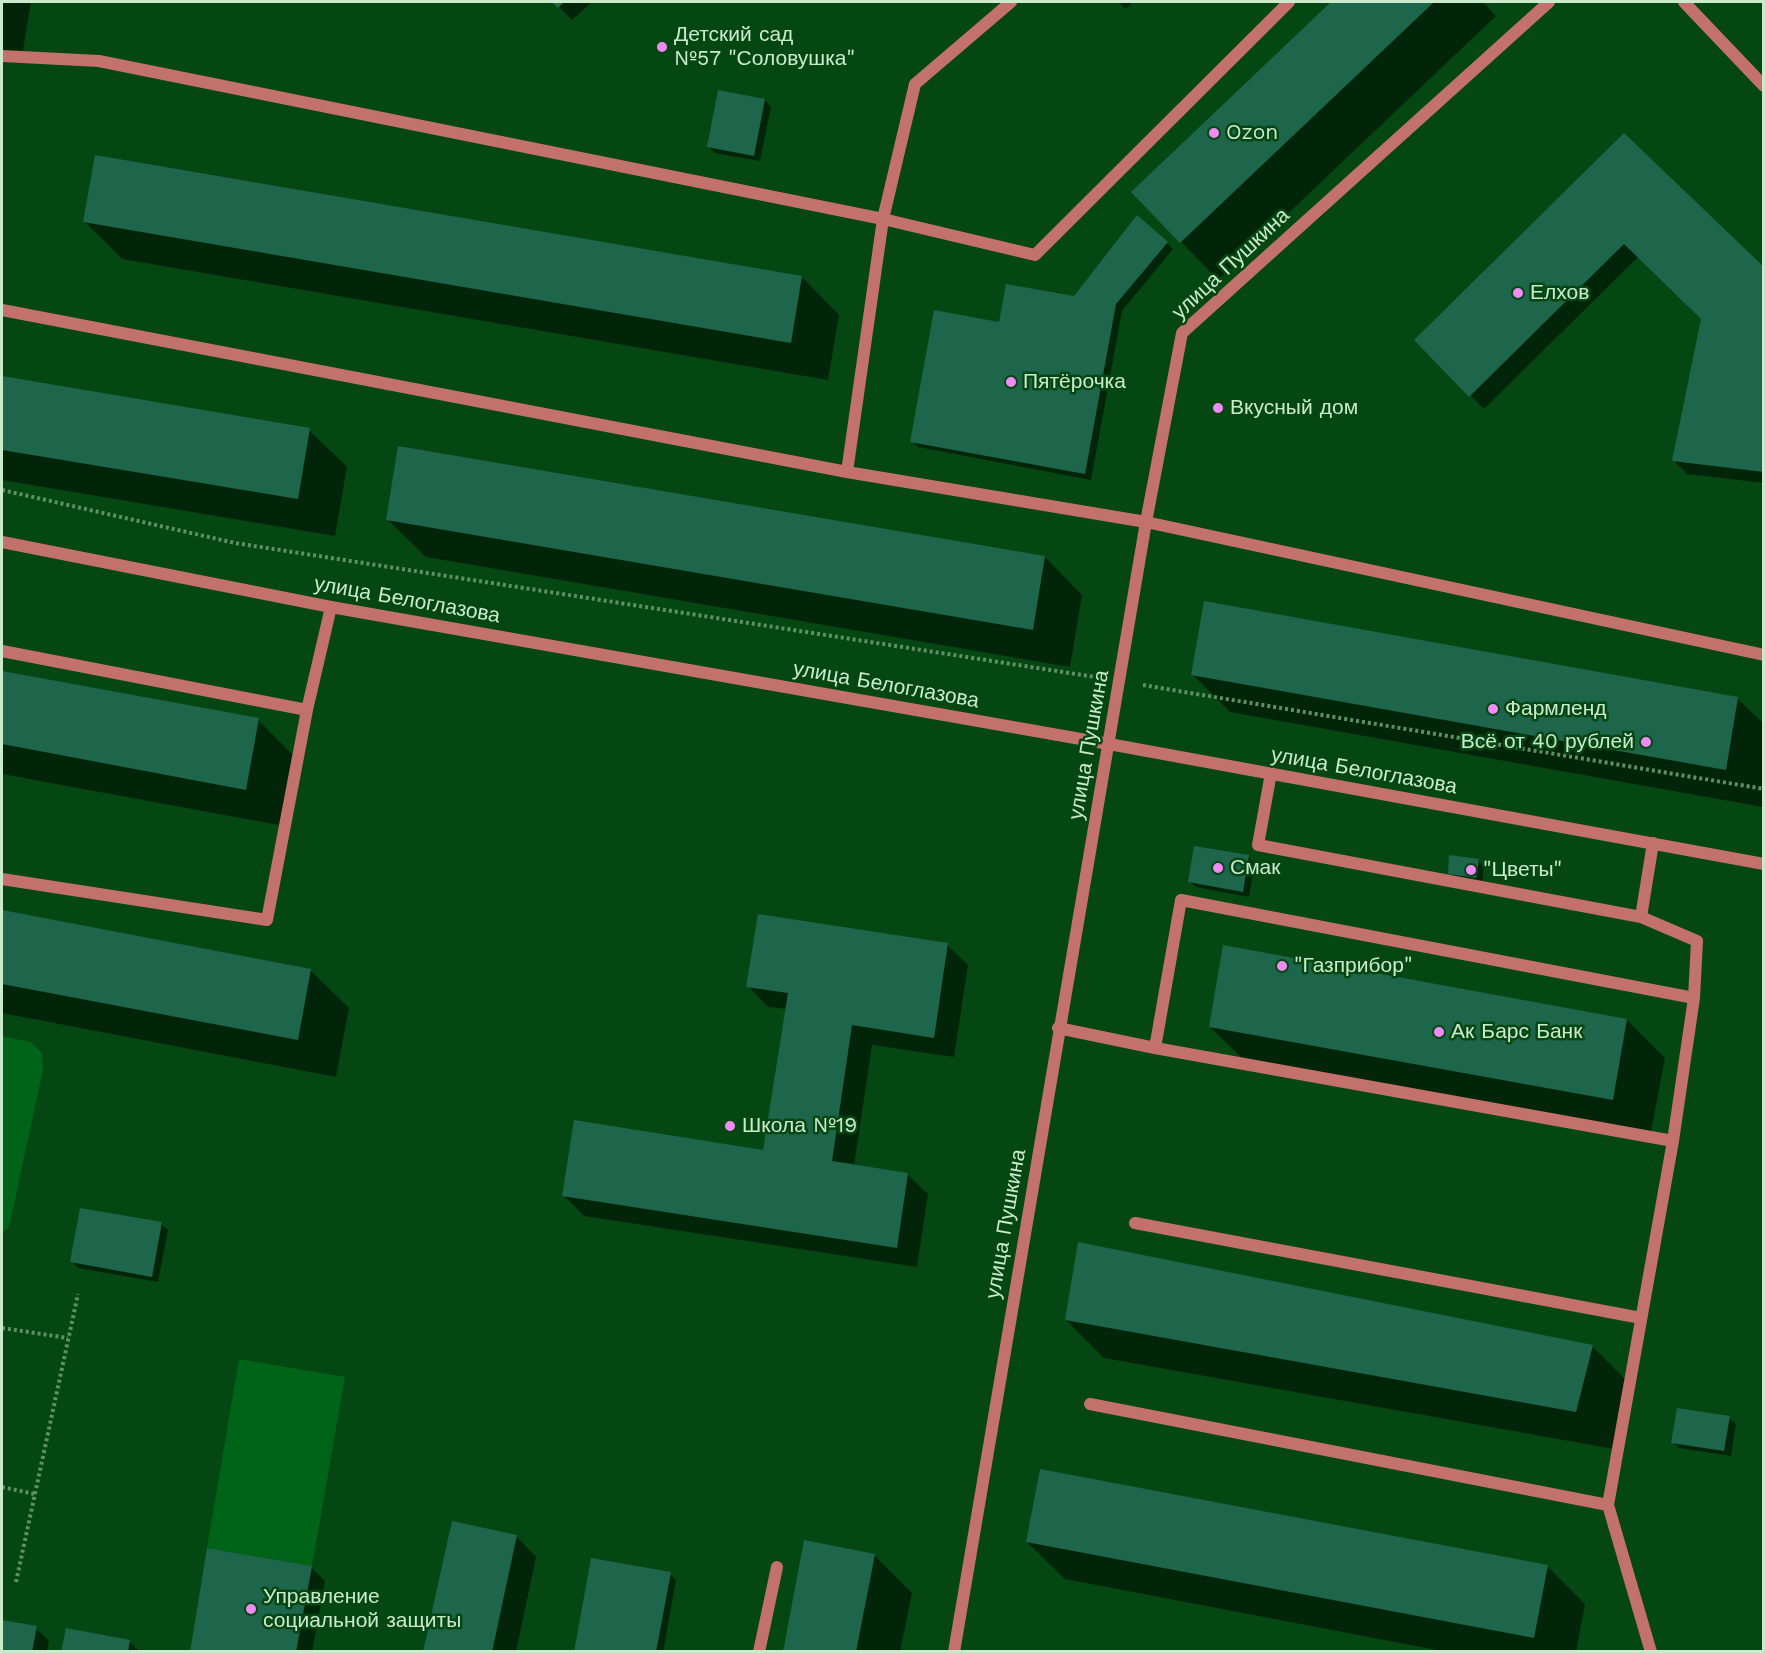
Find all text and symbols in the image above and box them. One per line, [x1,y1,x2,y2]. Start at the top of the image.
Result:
place label: Детский сад №57 "Соловушка" [674,22,855,72]
marker: Детский сад №57 "Соловушка" [655,40,669,54]
place label: Ozon [1226,120,1278,146]
marker: Ozon [1207,126,1221,140]
street label: улица Пушкина [1167,203,1295,325]
place label: Елхов [1530,280,1589,306]
marker: Елхов [1511,286,1525,300]
place label: Пятёрочка [1023,369,1126,395]
marker: Пятёрочка [1004,375,1018,389]
place label: Вкусный дом [1230,395,1358,421]
marker: Вкусный дом [1211,401,1225,415]
street label: улица Белоглазова [312,571,502,629]
street label: улица Белоглазова [791,656,981,714]
street label: улица Пушкина [1063,668,1115,822]
place label: Фармленд [1505,696,1607,722]
marker: Фармленд [1486,702,1500,716]
place label: Всё от 40 рублей [1461,729,1634,755]
marker: Всё от 40 рублей [1639,735,1653,749]
street label: улица Белоглазова [1269,742,1459,800]
place label: Смак [1230,855,1280,881]
place label: "Цветы" [1483,857,1562,883]
marker: Смак [1211,861,1225,875]
marker: "Цветы" [1464,863,1478,877]
place label: "Газприбор" [1294,953,1412,979]
marker: "Газприбор" [1275,959,1289,973]
place label: Ак Барс Банк [1451,1019,1582,1045]
marker: Ак Барс Банк [1432,1025,1446,1039]
place label: Школа №19 [742,1113,857,1139]
marker: Школа №19 [723,1119,737,1133]
street label: улица Пушкина [980,1147,1032,1301]
place label: Управление социальной защиты [263,1584,461,1634]
marker: Управление социальной защиты [244,1602,258,1616]

